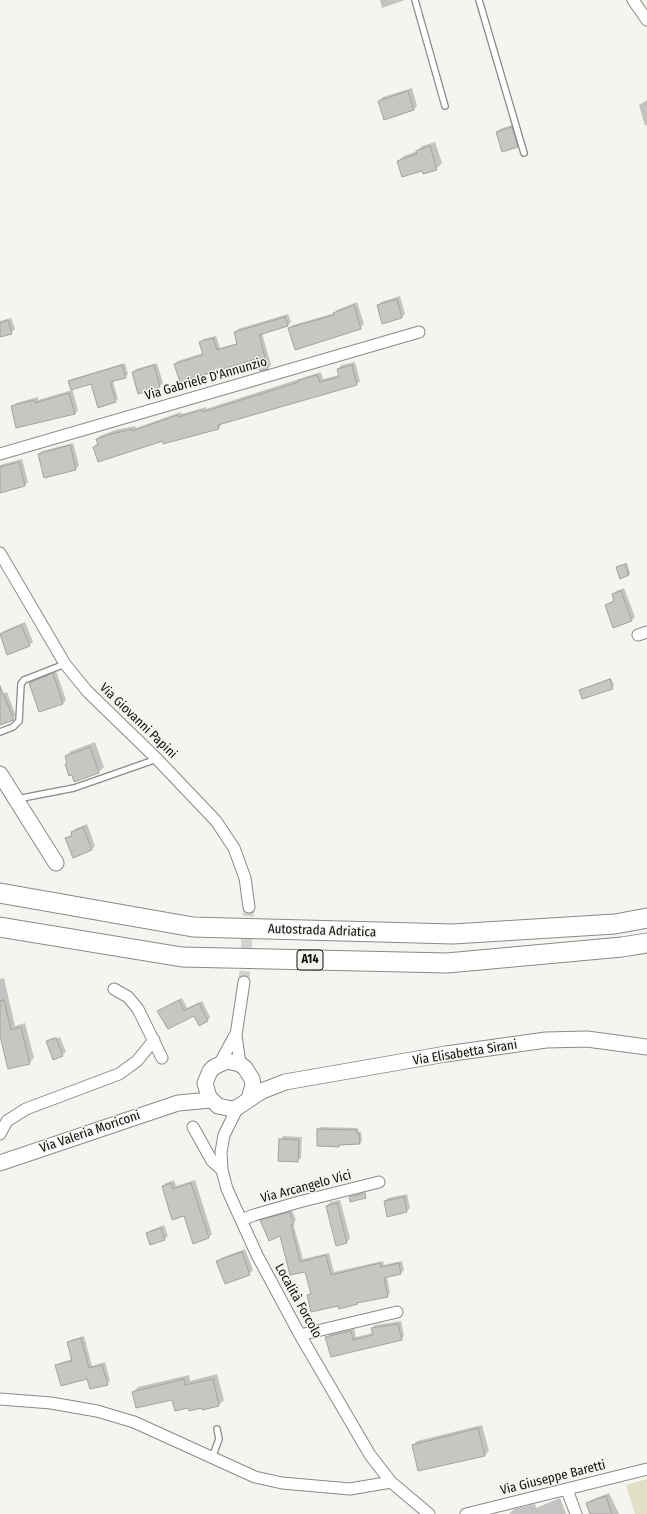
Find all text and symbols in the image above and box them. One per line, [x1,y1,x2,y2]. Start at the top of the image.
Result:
street label: Via Gabriele D'Annunzio [143,354,269,404]
street label: Via Giovanni Papini [96,680,180,762]
street label: Autostrada Adriatica [267,921,377,941]
road number: A14 [297,950,323,970]
street label: Via Elisabetta Sirani [412,1037,518,1069]
street label: Via Valeria Moriconi [38,1108,142,1156]
street label: Via Arcangelo Vici [259,1167,353,1207]
street label: Località Forcolo [271,1261,325,1341]
street label: Via Giuseppe Baretti [499,1457,607,1499]

